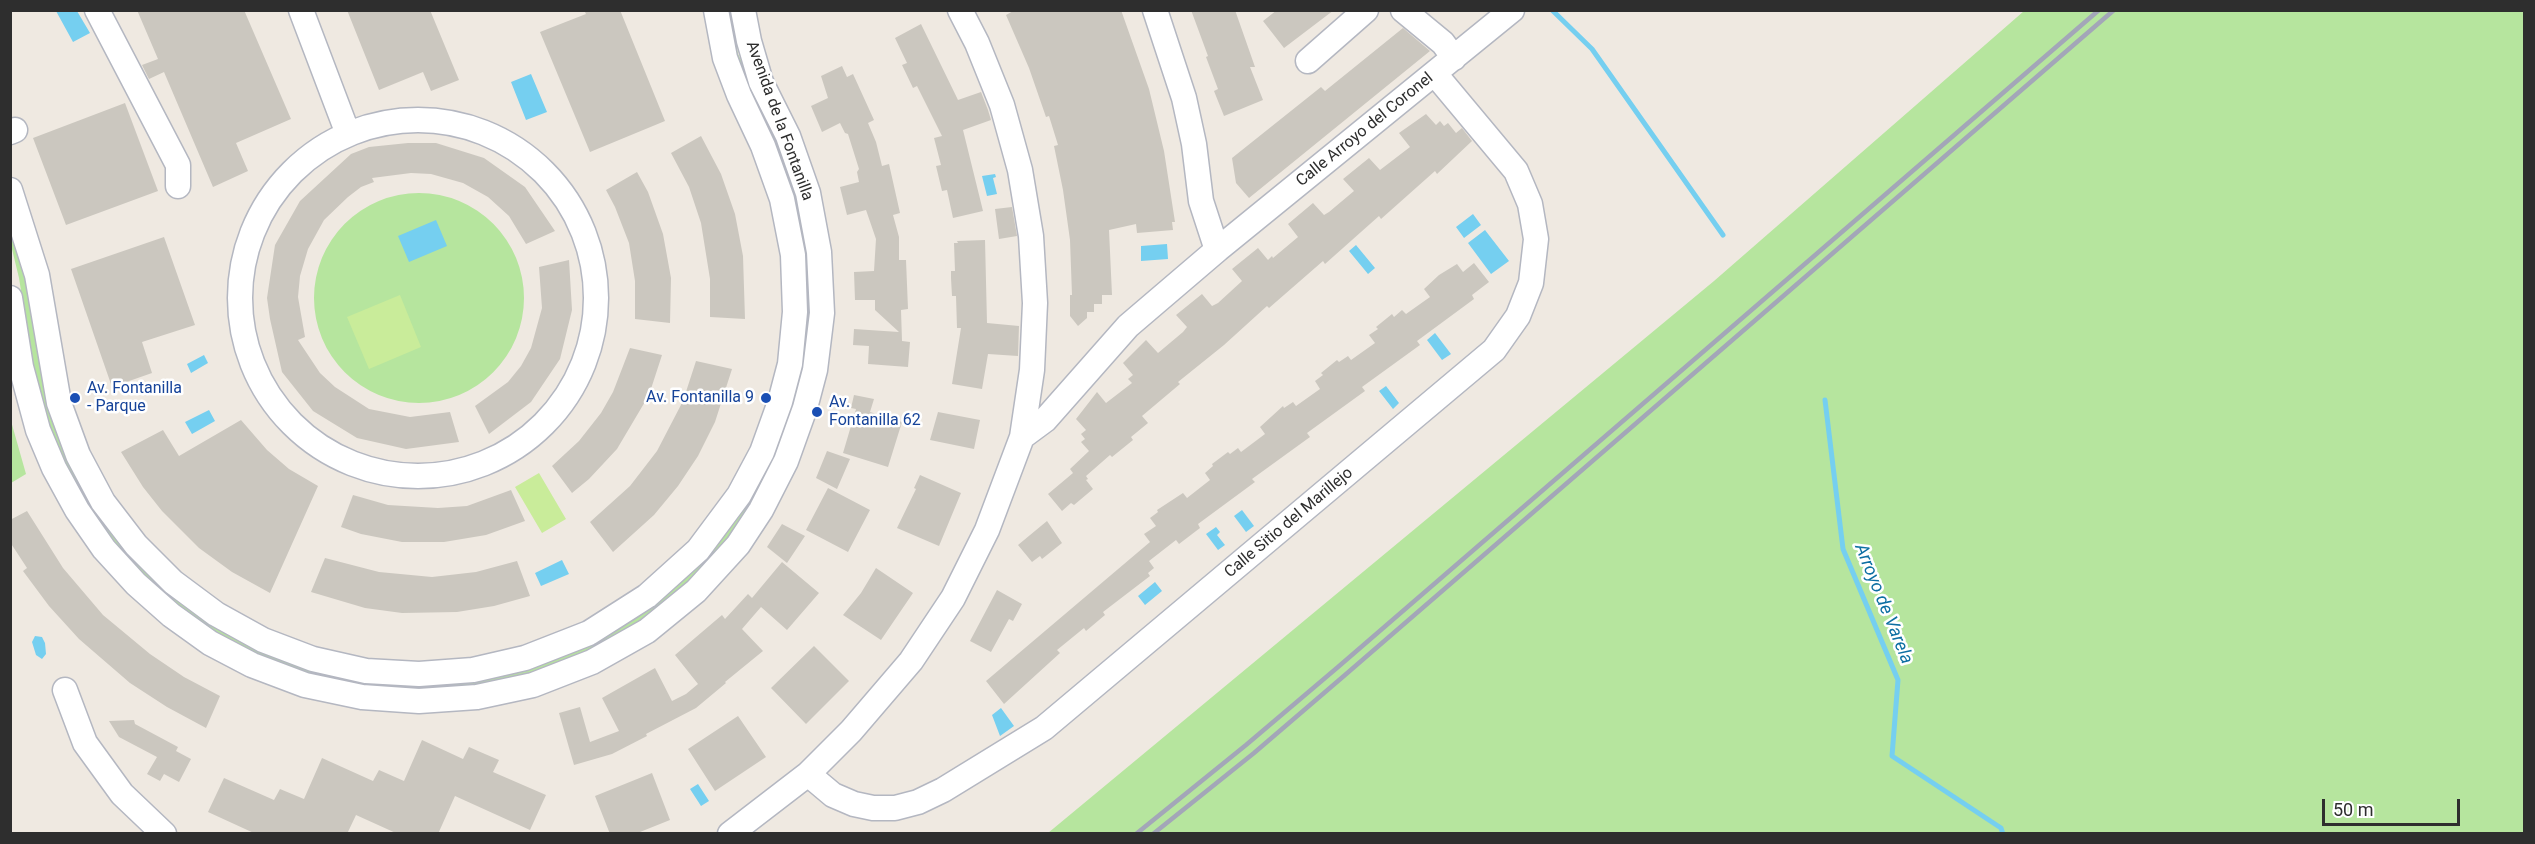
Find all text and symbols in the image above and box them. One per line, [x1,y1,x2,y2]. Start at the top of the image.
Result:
street label: Avenida de la Fontanilla [741,39,817,203]
street label: Calle Arroyo del Coronel [1293,69,1437,191]
place label: Av. Fontanilla - Parque [87,379,182,417]
place label: Av. Fontanilla 9 [646,388,754,408]
marker: Av. Fontanilla - Parque [68,391,82,405]
marker: Av. Fontanilla 9 [759,391,773,405]
place label: Av. Fontanilla 62 [829,393,921,431]
marker: Av. Fontanilla 62 [810,405,824,419]
street label: Calle Sitio del Marillejo [1221,464,1357,582]
water label: Arroyo de Varela [1849,541,1917,667]
scale bar [2325,787,2463,825]
text: 50 m [2333,799,2373,820]

